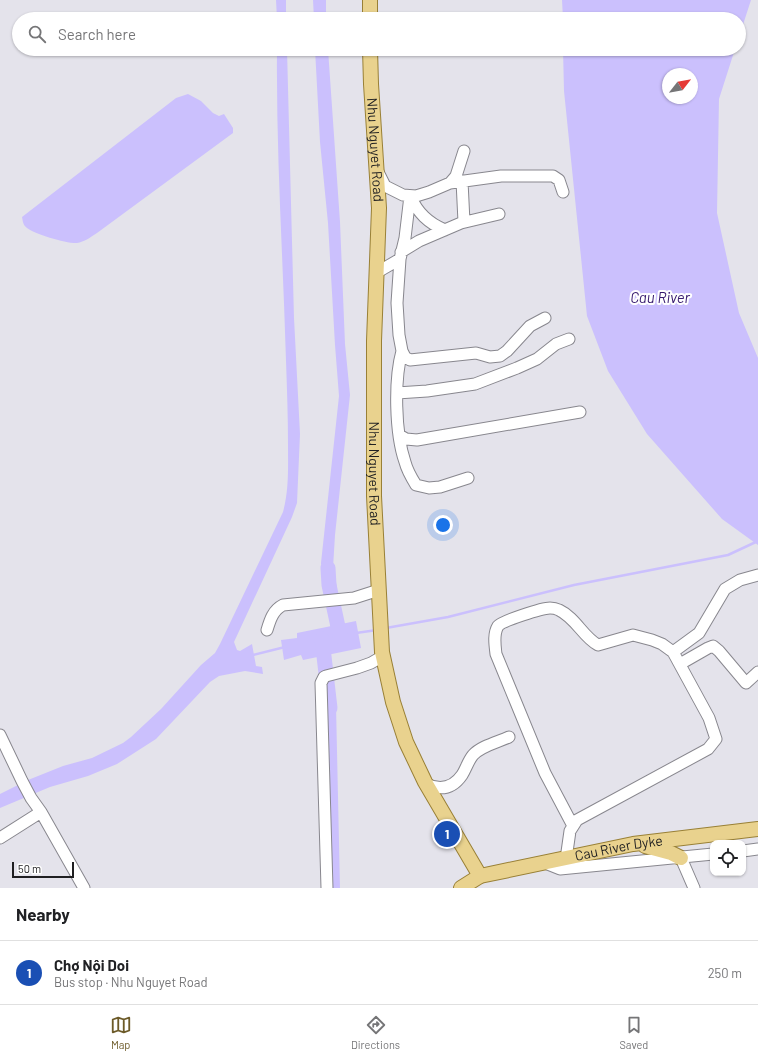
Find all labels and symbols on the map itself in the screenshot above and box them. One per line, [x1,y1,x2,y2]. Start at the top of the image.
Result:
north arrow [662,68,698,104]
street label: Nhu Nguyet Road [364,97,388,202]
water label: Cau River [630,288,691,306]
street label: Nhu Nguyet Road [366,421,385,526]
your location [433,515,453,535]
pin: 1 [434,819,460,849]
street label: Cau River Dyke [573,832,664,864]
scale bar [12,860,74,879]

